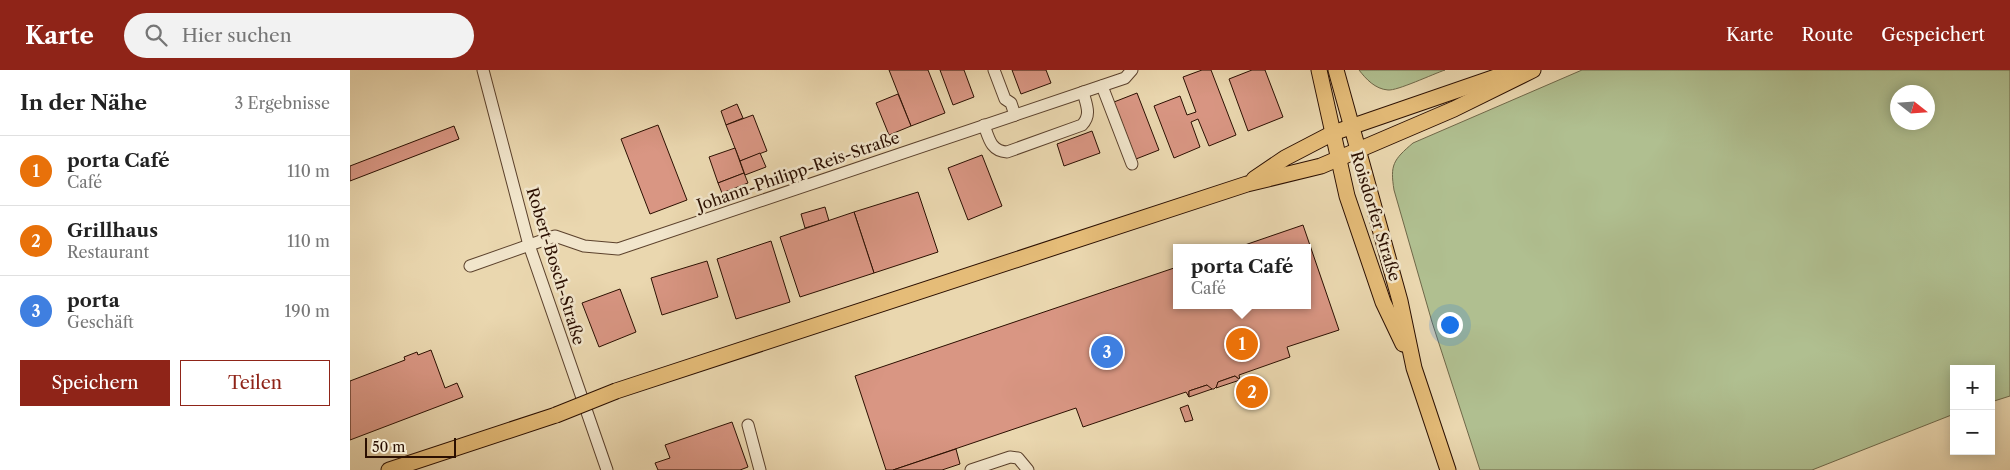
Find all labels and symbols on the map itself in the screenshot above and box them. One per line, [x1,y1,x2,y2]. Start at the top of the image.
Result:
north arrow [1890,85,1935,130]
street label: Johann-Philipp-Reis-Straße [691,127,902,216]
street label: Roisdorfer Straße [1347,148,1405,284]
street label: Robert-Bosch-Straße [523,185,590,347]
your location [1437,312,1463,338]
pin: 1 [1226,325,1258,363]
pin: 3 [1091,333,1123,371]
pin: 2 [1236,373,1268,411]
scale bar [365,435,456,458]

